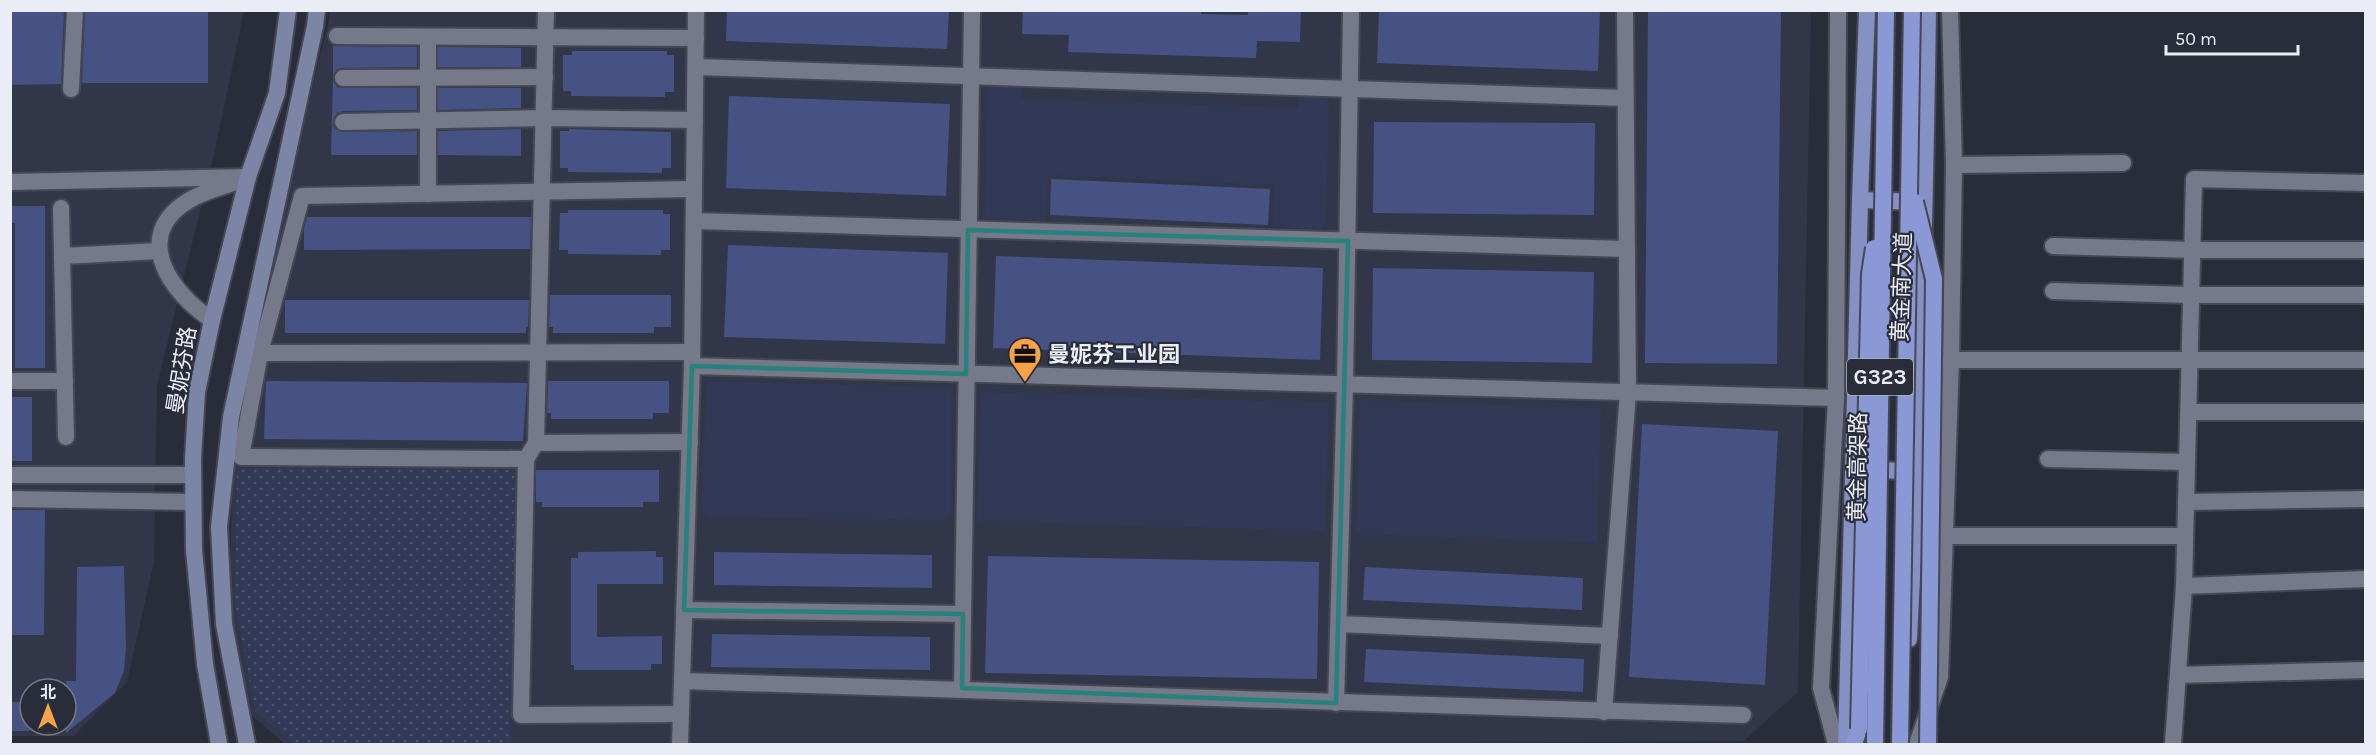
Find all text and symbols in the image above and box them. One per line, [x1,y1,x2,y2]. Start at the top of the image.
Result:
scale bar [2166,18,2298,56]
text: 50 m [2175,28,2217,50]
street label: 黄金南大道 [1887,232,1917,342]
street label: 曼妮芬路 [162,325,202,416]
office icon: 曼妮芬工业园 [1007,336,1043,383]
place label: 曼妮芬工业园 [1048,342,1180,368]
road number: G323 [1847,359,1913,395]
street label: 黄金高架路 [1844,412,1872,522]
north arrow [18,677,78,737]
text: 北 [40,683,56,702]

